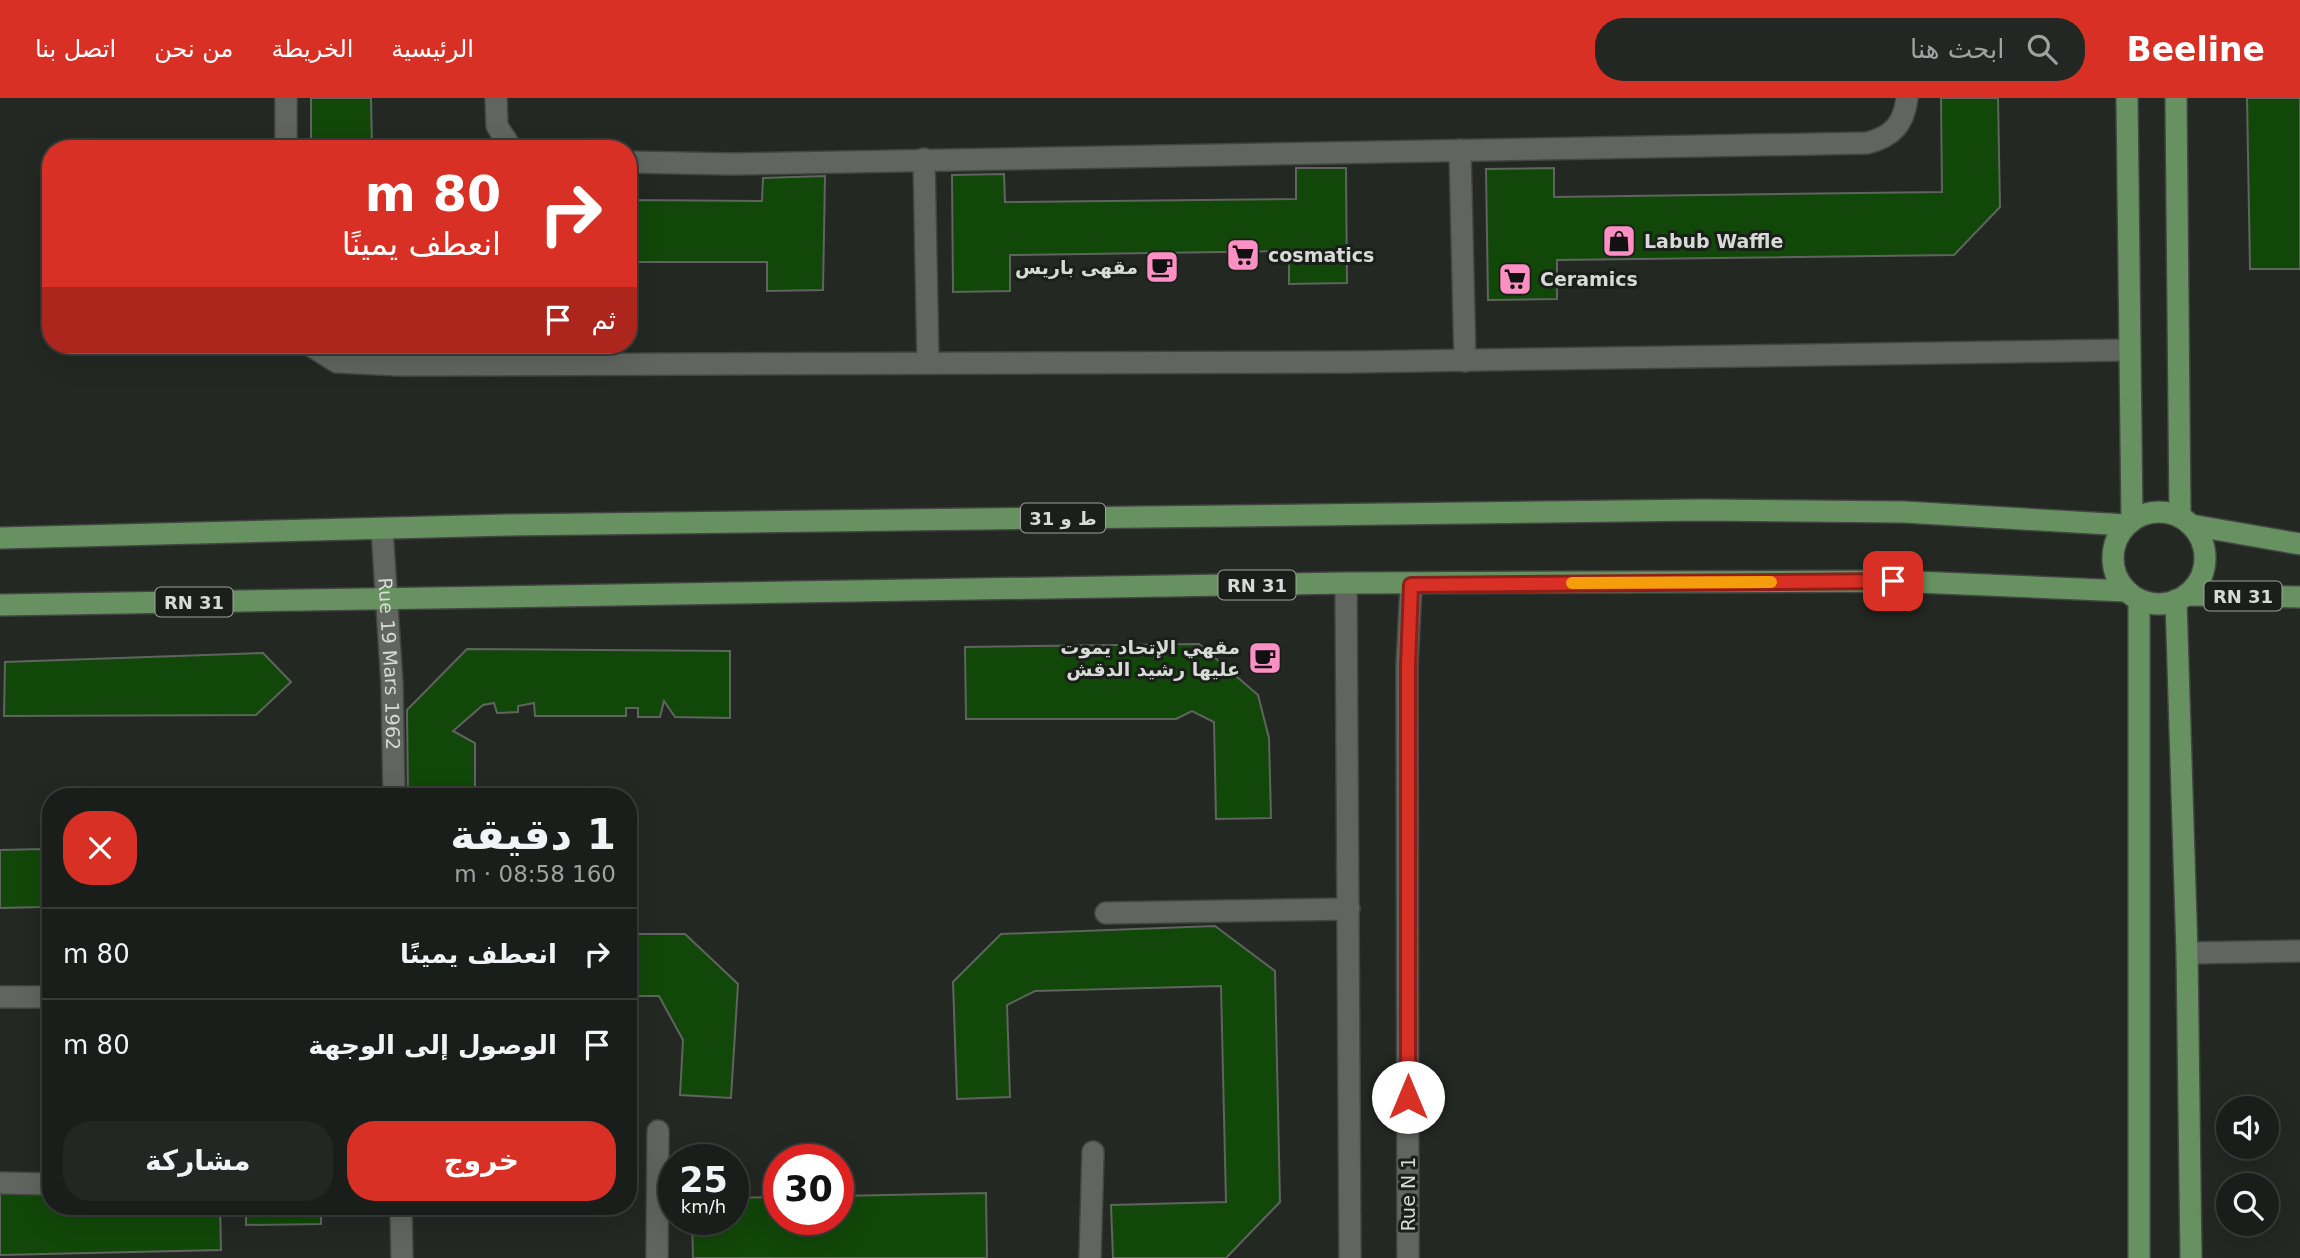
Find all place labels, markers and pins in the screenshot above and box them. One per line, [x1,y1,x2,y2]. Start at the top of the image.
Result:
shop icon: Labub Waffle [1600,222,1638,260]
place label: Labub Waffle [1644,230,1783,252]
supermarket icon: cosmatics [1224,236,1262,274]
place label: cosmatics [1268,244,1374,266]
cafe icon: مقهى باريس [1143,248,1181,286]
place label: مقهى باريس [1015,256,1138,279]
supermarket icon: Ceramics [1496,260,1534,298]
place label: Ceramics [1540,268,1638,290]
pin [1863,551,1923,611]
place label: مقهي الإتحاد يموت عليها رشيد الدقش [1060,636,1240,681]
cafe icon: مقهي الإتحاد يموت عليها رشيد الدقش [1246,639,1284,677]

